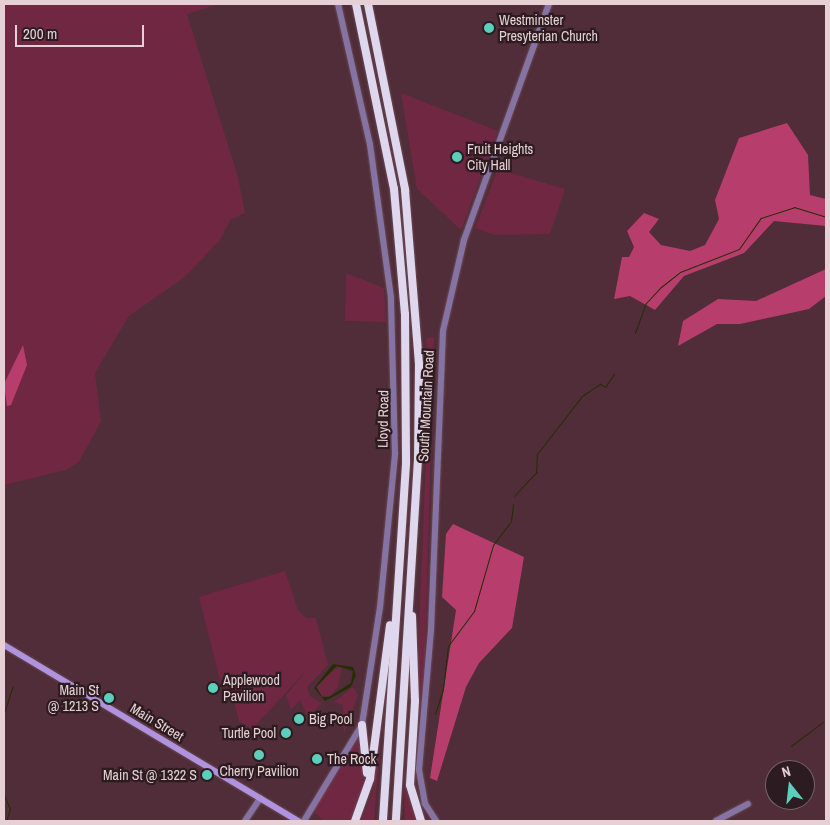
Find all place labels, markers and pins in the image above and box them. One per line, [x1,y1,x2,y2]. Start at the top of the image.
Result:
place label: Westminster Presyterian Church [499,12,598,44]
marker: Westminster Presyterian Church [483,22,495,34]
place label: Fruit Heights City Hall [467,141,533,174]
marker: Fruit Heights City Hall [451,151,463,163]
place label: Applewood Pavilion [223,672,280,704]
place label: Main St @ 1213 S [48,682,99,714]
marker: Applewood Pavilion [207,682,219,694]
marker: Main St @ 1213 S [103,692,115,704]
place label: Big Pool [309,711,352,727]
marker: Big Pool [293,713,305,725]
place label: Turtle Pool [221,725,276,741]
marker: Turtle Pool [280,727,292,739]
marker: Cherry Pavilion [253,749,265,761]
place label: The Rock [327,751,376,767]
marker: The Rock [311,753,323,765]
place label: Cherry Pavilion [219,763,299,779]
place label: Main St @ 1322 S [103,767,197,783]
marker: Main St @ 1322 S [201,769,213,781]

